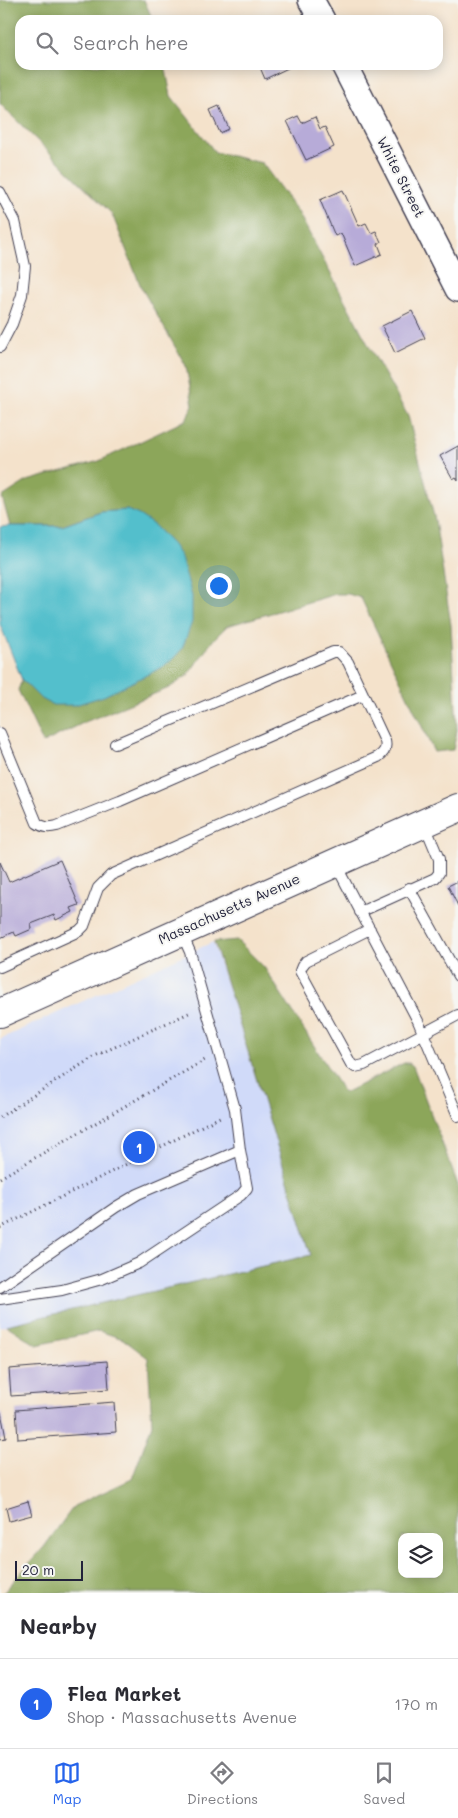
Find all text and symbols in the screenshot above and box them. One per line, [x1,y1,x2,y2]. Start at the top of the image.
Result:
search box [15,15,443,70]
icon: search [33,29,61,57]
text: Search here [73,30,189,55]
street label: White Street [373,133,430,220]
your location [206,573,232,599]
street label: Massachusetts Avenue [155,869,303,948]
pin: 1 [123,1128,155,1166]
map controls [398,1533,443,1578]
button: layers [398,1533,443,1578]
scale bar [15,1558,82,1581]
text: 20 m [22,1560,54,1579]
text: Nearby [20,1612,97,1639]
text: Flea Market [67,1681,181,1706]
text: 1 [32,1693,40,1714]
text: 170 m [394,1693,438,1714]
text: Shop · Massachusetts Avenue [67,1706,297,1727]
tab: Map [53,1759,81,1808]
tab: Directions [187,1759,258,1808]
tab: Saved [364,1759,405,1808]

